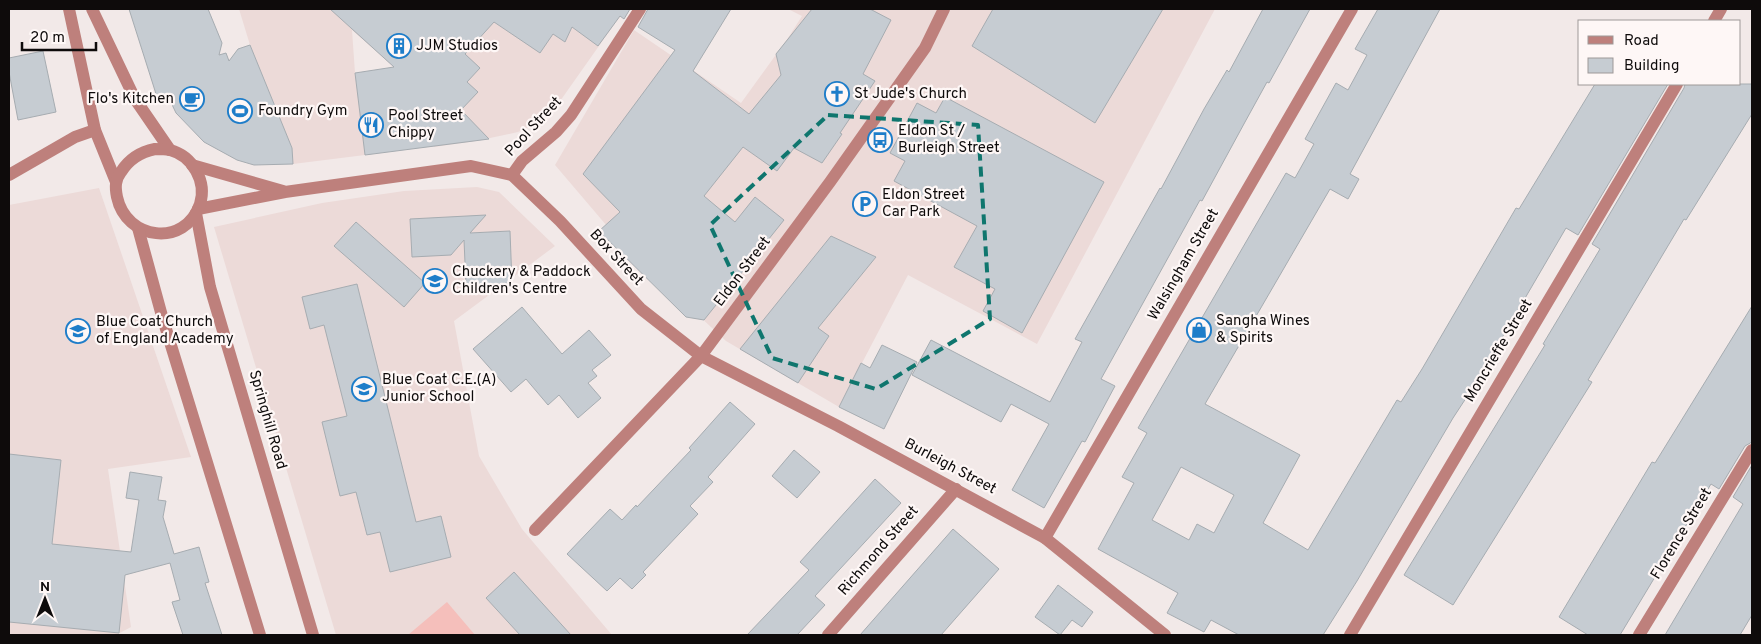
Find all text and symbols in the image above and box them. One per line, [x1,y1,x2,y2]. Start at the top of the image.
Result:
scale bar [22,20,96,52]
legend [1578,20,1741,85]
text: 20 m [30,29,65,48]
text: Road [1624,32,1659,51]
building icon: JJM Studios [386,33,412,59]
place label: JJM Studios [416,37,498,56]
text: Building [1624,57,1679,76]
church icon: St Jude's Church [824,81,850,107]
place label: St Jude's Church [854,85,967,104]
cafe icon: Flo's Kitchen [179,86,205,112]
place label: Flo's Kitchen [87,90,174,109]
street label: Pool Street [501,93,567,161]
sports icon: Foundry Gym [227,98,253,124]
place label: Foundry Gym [258,102,348,121]
place label: Pool Street Chippy [388,107,463,143]
restaurant icon: Pool Street Chippy [358,112,384,138]
place label: Eldon St / Burleigh Street [898,122,1000,158]
bus stop icon: Eldon St / Burleigh Street [867,127,893,153]
place label: Eldon Street Car Park [882,186,965,222]
parking icon: Eldon Street Car Park [852,191,878,217]
street label: Walsingham Street [1144,206,1224,324]
street label: Box Street [585,226,647,290]
street label: Eldon Street [710,233,776,311]
place label: Chuckery & Paddock Children's Centre [452,263,591,299]
school or university icon: Chuckery & Paddock Children's Centre [422,268,448,294]
street label: Moncrieffe Street [1461,296,1537,406]
place label: Sangha Wines & Spirits [1216,312,1310,348]
place label: Blue Coat Church of England Academy [96,313,234,349]
shop icon: Sangha Wines & Spirits [1186,317,1212,343]
school or university icon: Blue Coat Church of England Academy [65,318,91,344]
street label: Springhill Road [244,368,290,472]
place label: Blue Coat C.E.(A) Junior School [382,371,496,407]
school or university icon: Blue Coat C.E.(A) Junior School [351,376,377,402]
street label: Burleigh Street [901,435,999,499]
street label: Florence Street [1647,485,1717,583]
street label: Richmond Street [835,502,923,600]
north arrow [20,574,70,624]
text: N [40,579,50,596]

